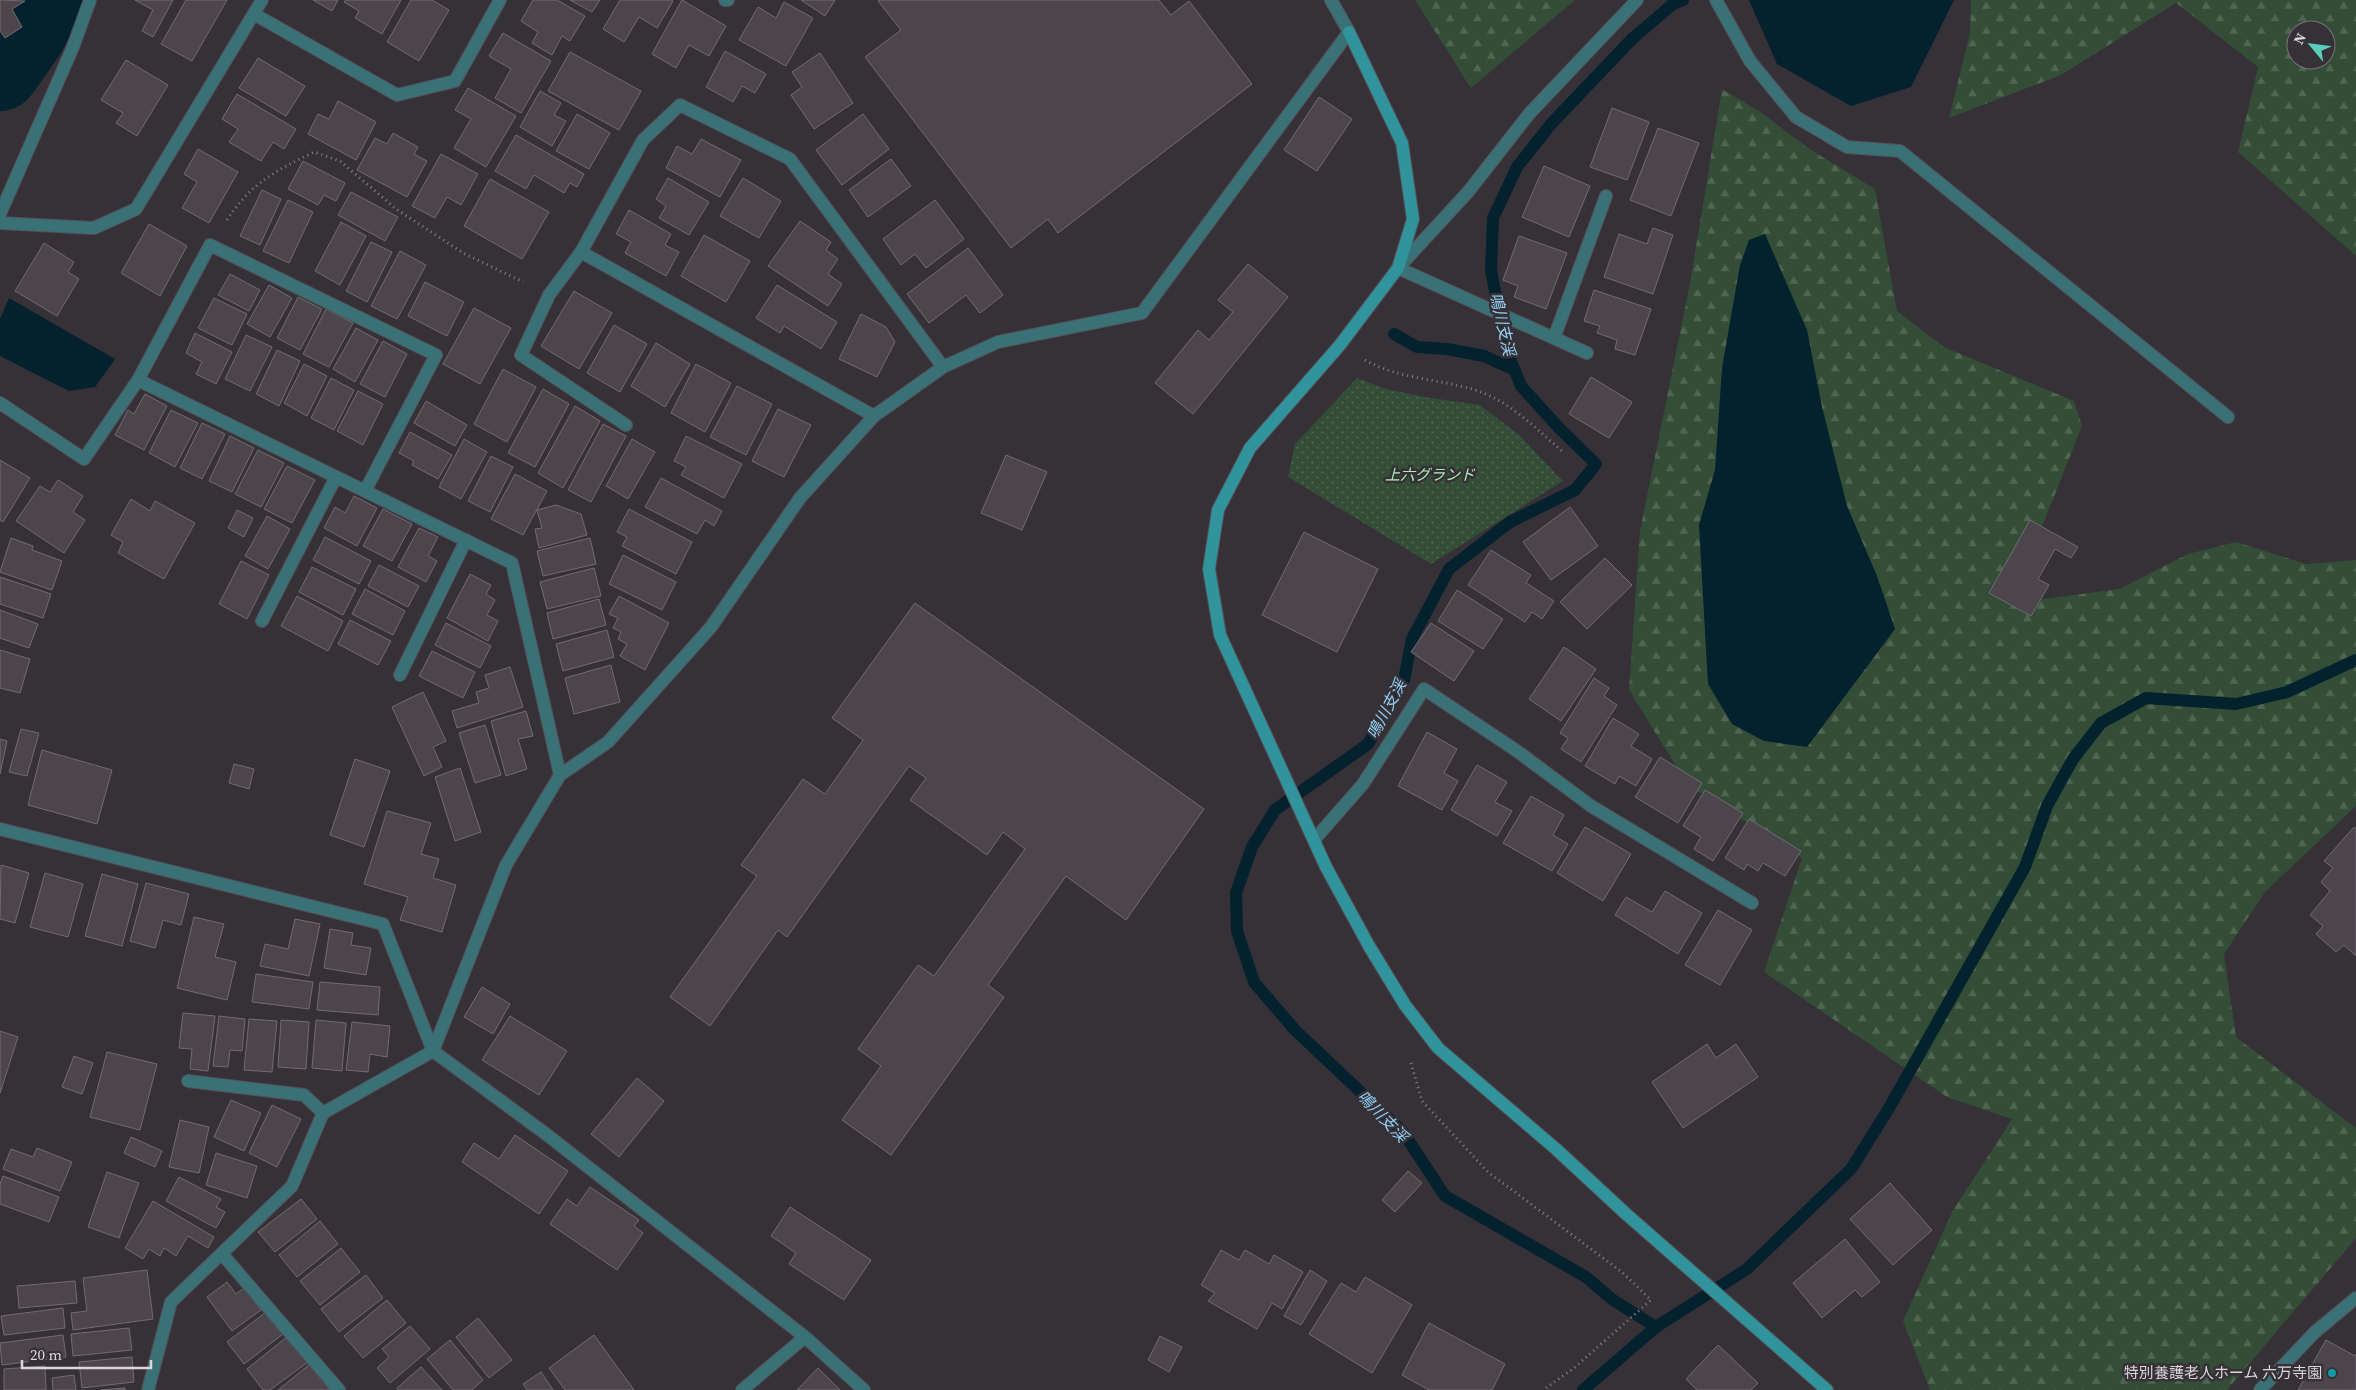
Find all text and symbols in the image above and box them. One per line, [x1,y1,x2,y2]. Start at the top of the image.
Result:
north arrow [2286,20,2336,70]
text: N [2288,29,2311,48]
water label: 鳴川支渓 [1485,290,1521,360]
park label: 上六グランド [1385,464,1476,485]
water label: 鳴川支渓 [1361,674,1412,742]
water label: 鳴川支渓 [1353,1085,1415,1148]
scale bar [22,1338,151,1370]
text: 20 m [30,1344,62,1365]
place label: 特別養護老人ホーム 六万寺園 [2124,1362,2322,1383]
marker: 特別養護老人ホーム 六万寺園 [2326,1367,2338,1379]

